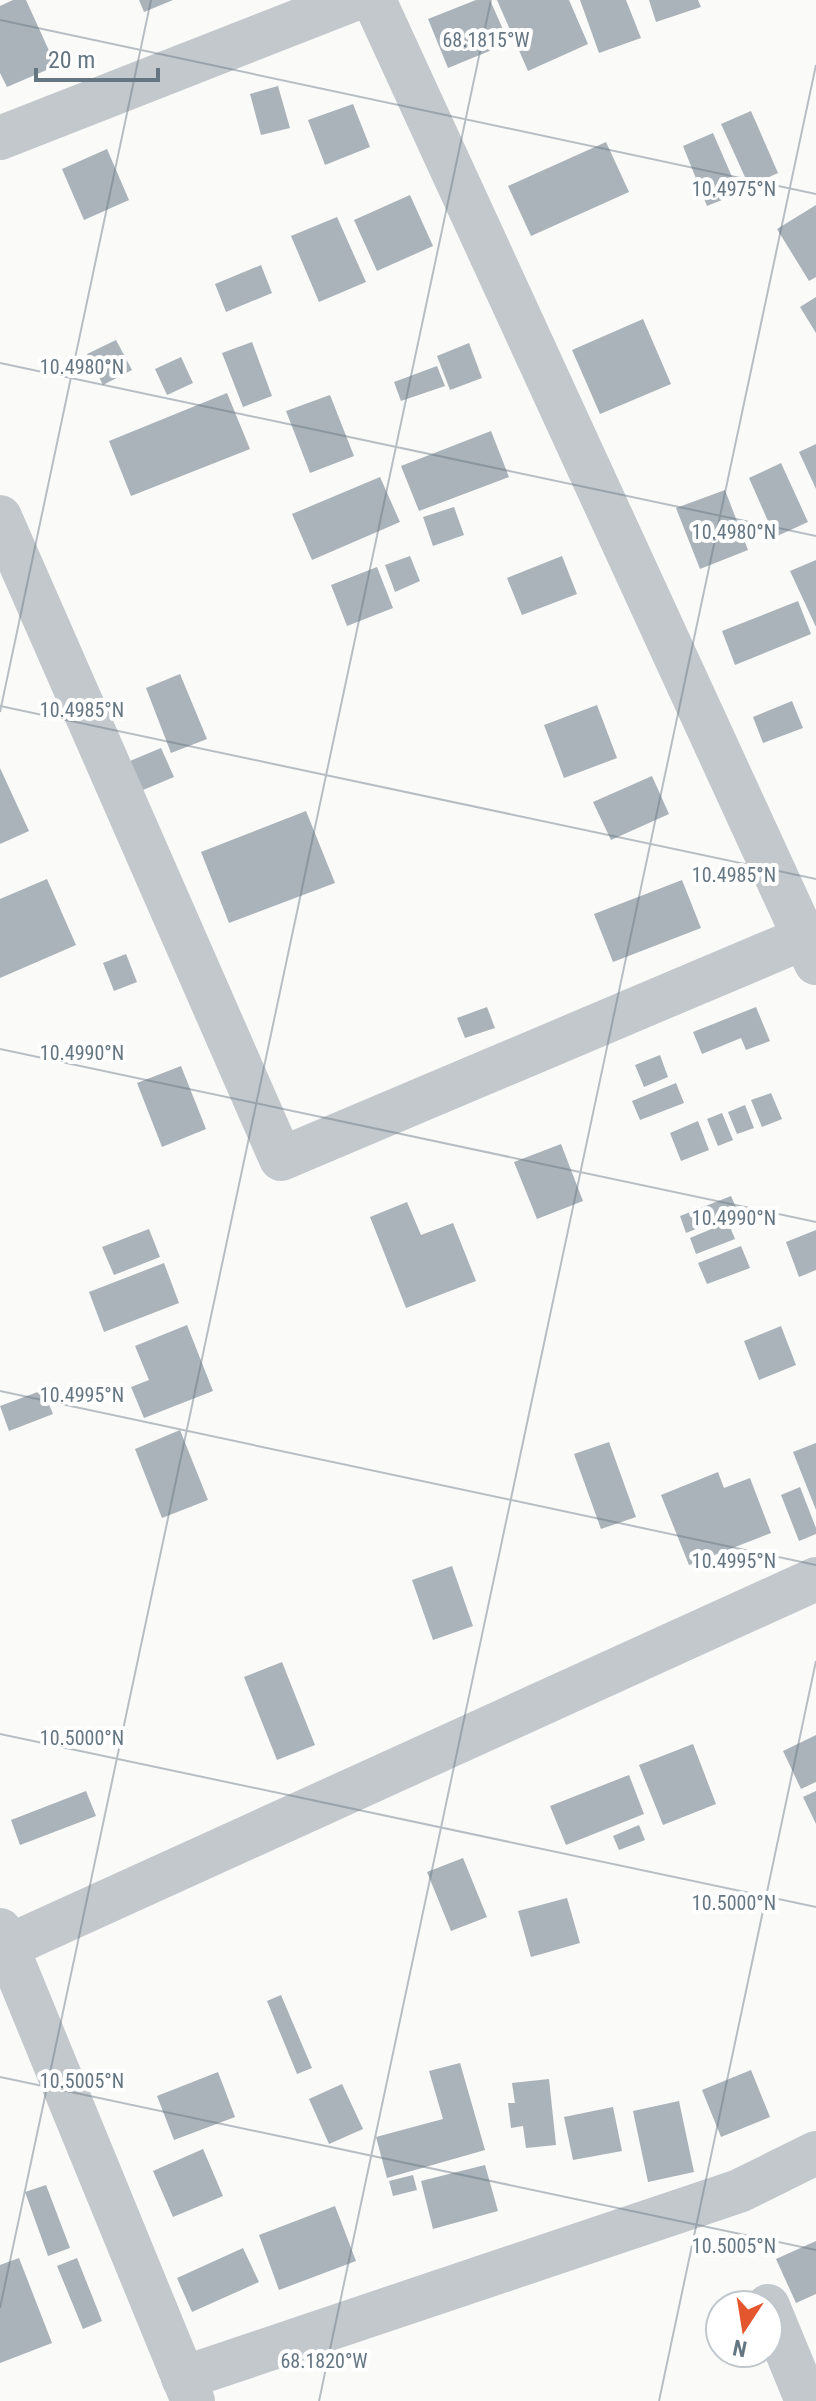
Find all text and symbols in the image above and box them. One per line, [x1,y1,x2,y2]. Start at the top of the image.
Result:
text: 68.1815°W [442,28,530,52]
scale bar [36,32,158,82]
text: 20 m [48,46,95,74]
text: 10.4975°N [692,177,776,201]
text: 10.4980°N [40,355,124,379]
text: 10.4980°N [692,520,776,544]
text: 10.4985°N [40,698,124,722]
text: 10.4985°N [692,863,776,887]
text: 10.4990°N [40,1041,124,1065]
text: 10.4990°N [692,1206,776,1230]
text: 10.4995°N [40,1383,124,1407]
text: 10.4995°N [692,1549,776,1573]
text: 10.5000°N [40,1726,124,1750]
text: 10.5000°N [692,1891,776,1915]
text: 10.5005°N [40,2069,124,2093]
text: 10.5005°N [692,2234,776,2258]
north arrow [704,2289,784,2369]
text: N [731,2334,749,2362]
text: 68.1820°W [280,2349,368,2373]

